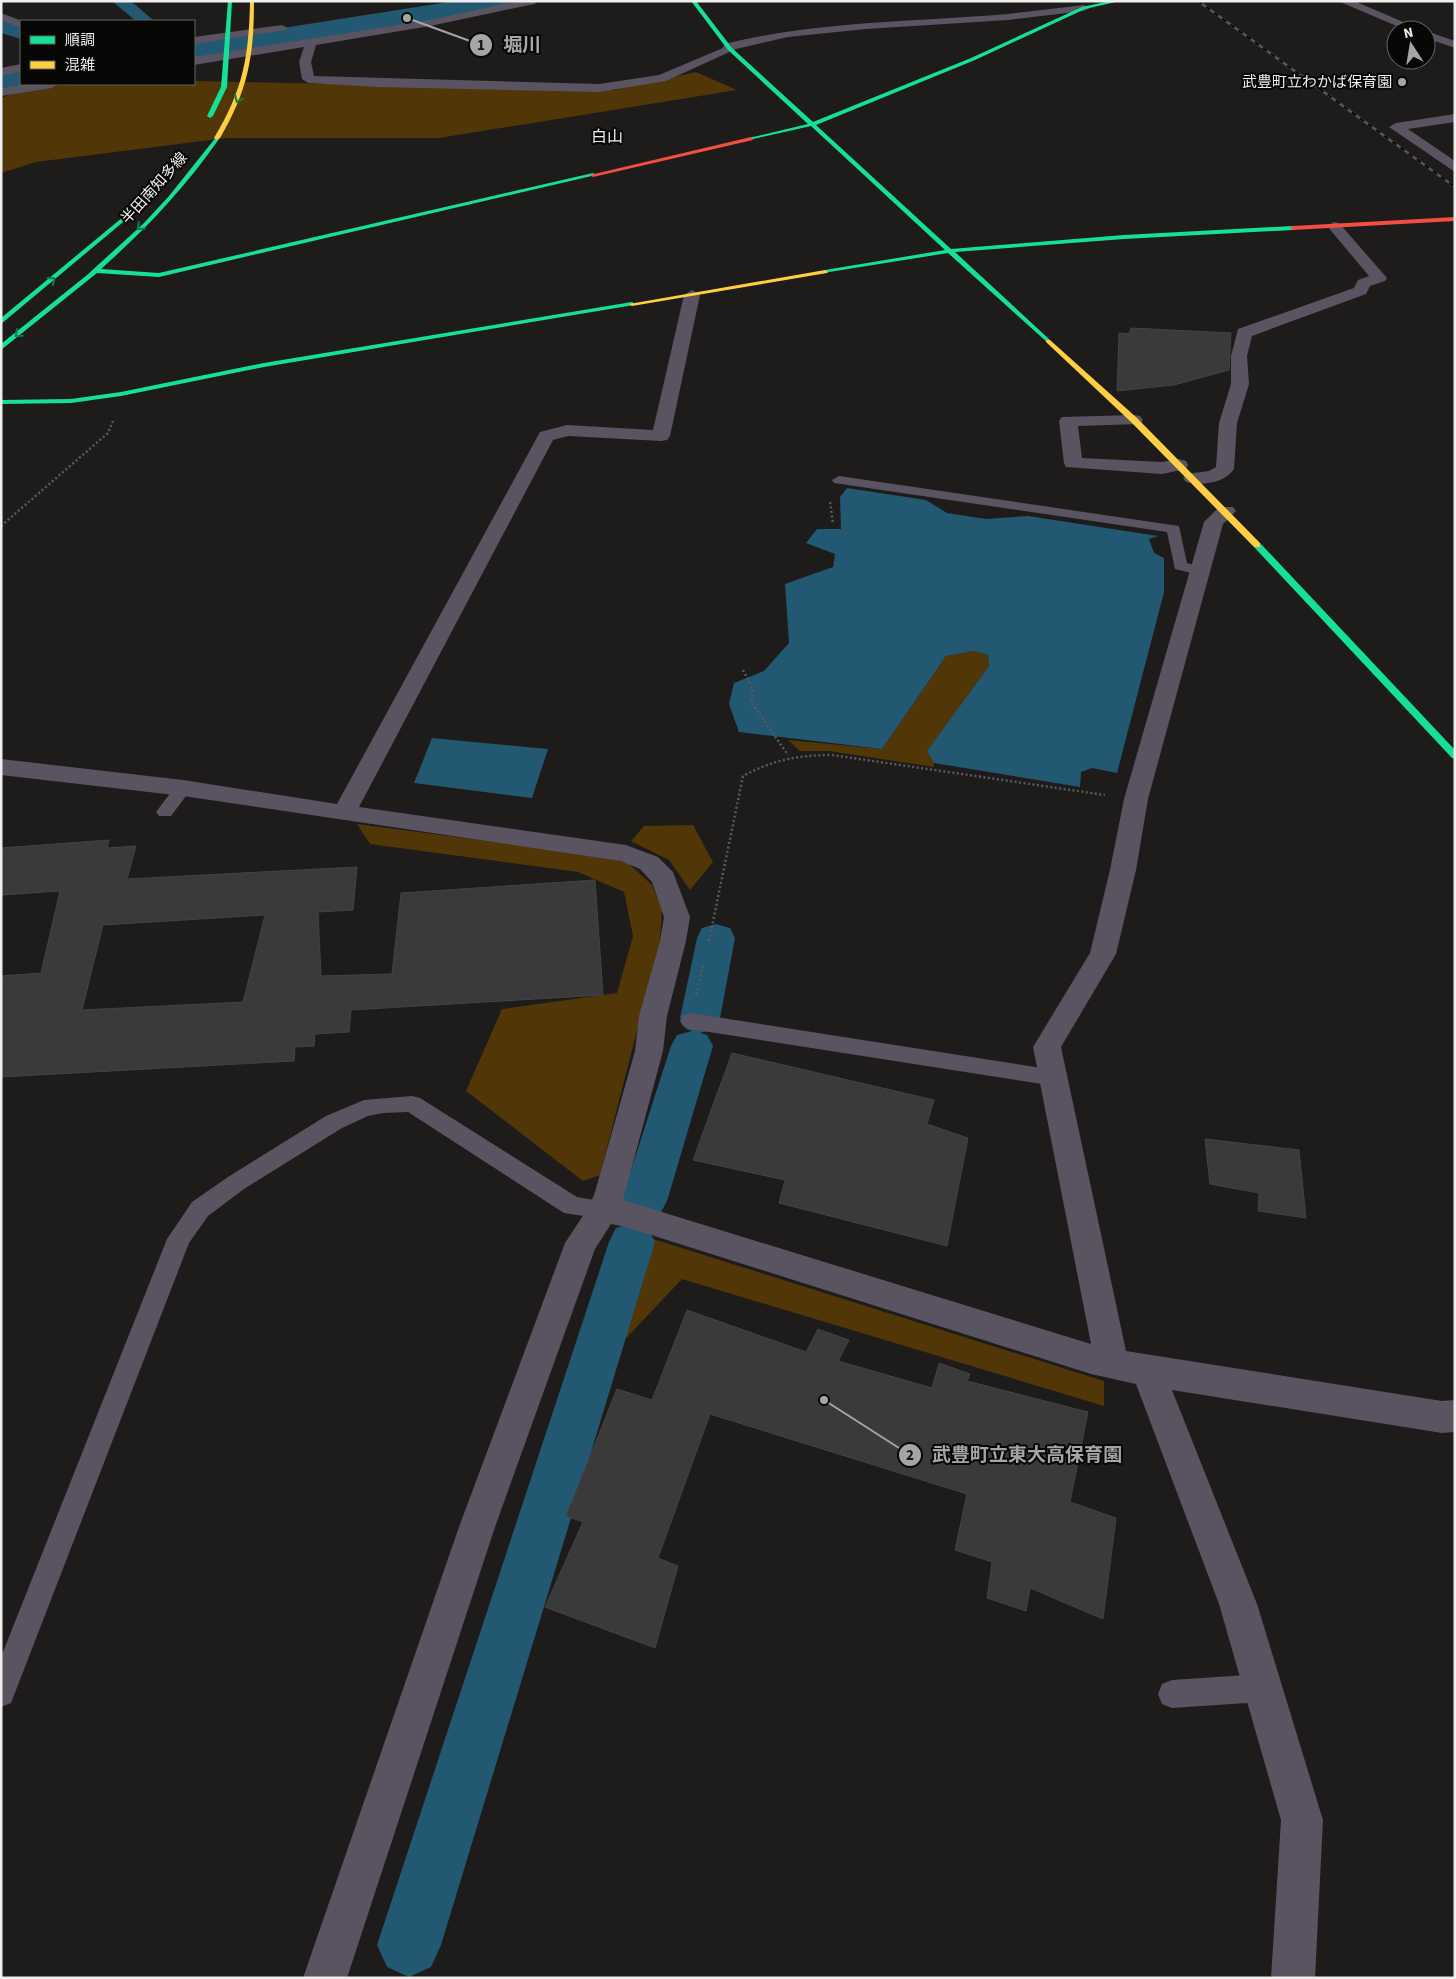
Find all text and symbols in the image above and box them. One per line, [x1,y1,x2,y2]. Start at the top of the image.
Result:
legend [20,20,195,85]
north arrow [1386,20,1436,70]
text: N [1402,23,1415,44]
callout: 堀川 [468,28,551,62]
text: 順調 [65,30,95,51]
text: 堀川 [503,32,541,59]
text: 1 [477,35,485,56]
text: 混雑 [65,55,95,76]
place label: 武豊町立わかば保育園 [1242,72,1392,93]
marker: 武豊町立わかば保育園 [1396,76,1408,88]
one-way arrow [234,93,244,102]
district label: 白山 [591,126,623,148]
street label: 半田南知多線 [116,148,192,229]
one-way arrow [137,221,146,230]
one-way arrow [46,277,55,285]
one-way arrow [15,329,24,337]
callout: 武豊町立東大高保育園 [897,1438,1132,1472]
text: 武豊町立東大高保育園 [932,1442,1122,1469]
text: 2 [906,1445,914,1466]

